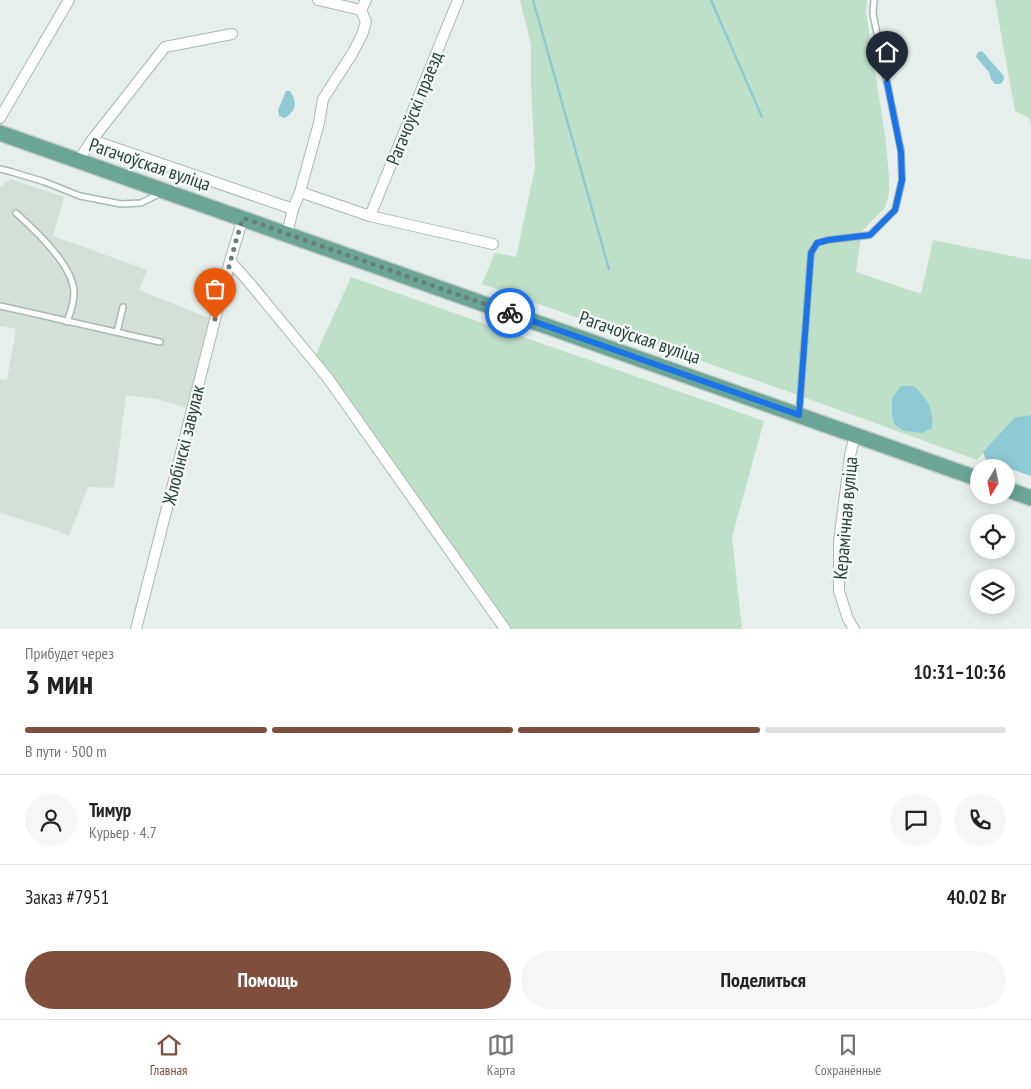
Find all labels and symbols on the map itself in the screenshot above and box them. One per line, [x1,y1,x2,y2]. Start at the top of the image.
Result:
pin [866,31,908,82]
street label: Рагачоўскі праезд [380,47,448,168]
street label: Рагачоўская вуліца [86,132,214,196]
pin [194,268,236,319]
courier [485,288,535,338]
street label: Рагачоўская вуліца [576,305,704,369]
street label: Жлобінскі завулак [156,382,210,508]
street label: Керамічная вуліца [828,456,862,580]
north arrow [970,459,1015,504]

